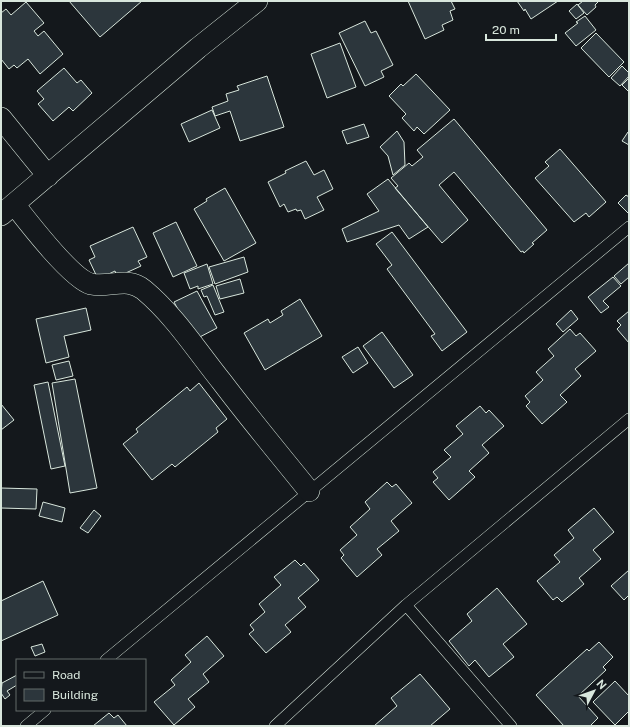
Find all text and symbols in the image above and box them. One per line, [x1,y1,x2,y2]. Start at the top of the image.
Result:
scale bar [486,16,556,42]
text: 20 m [492,23,520,37]
legend [16,659,146,711]
text: Road [52,668,80,682]
north arrow [574,671,614,711]
text: N [594,677,609,692]
text: Building [52,688,98,702]

